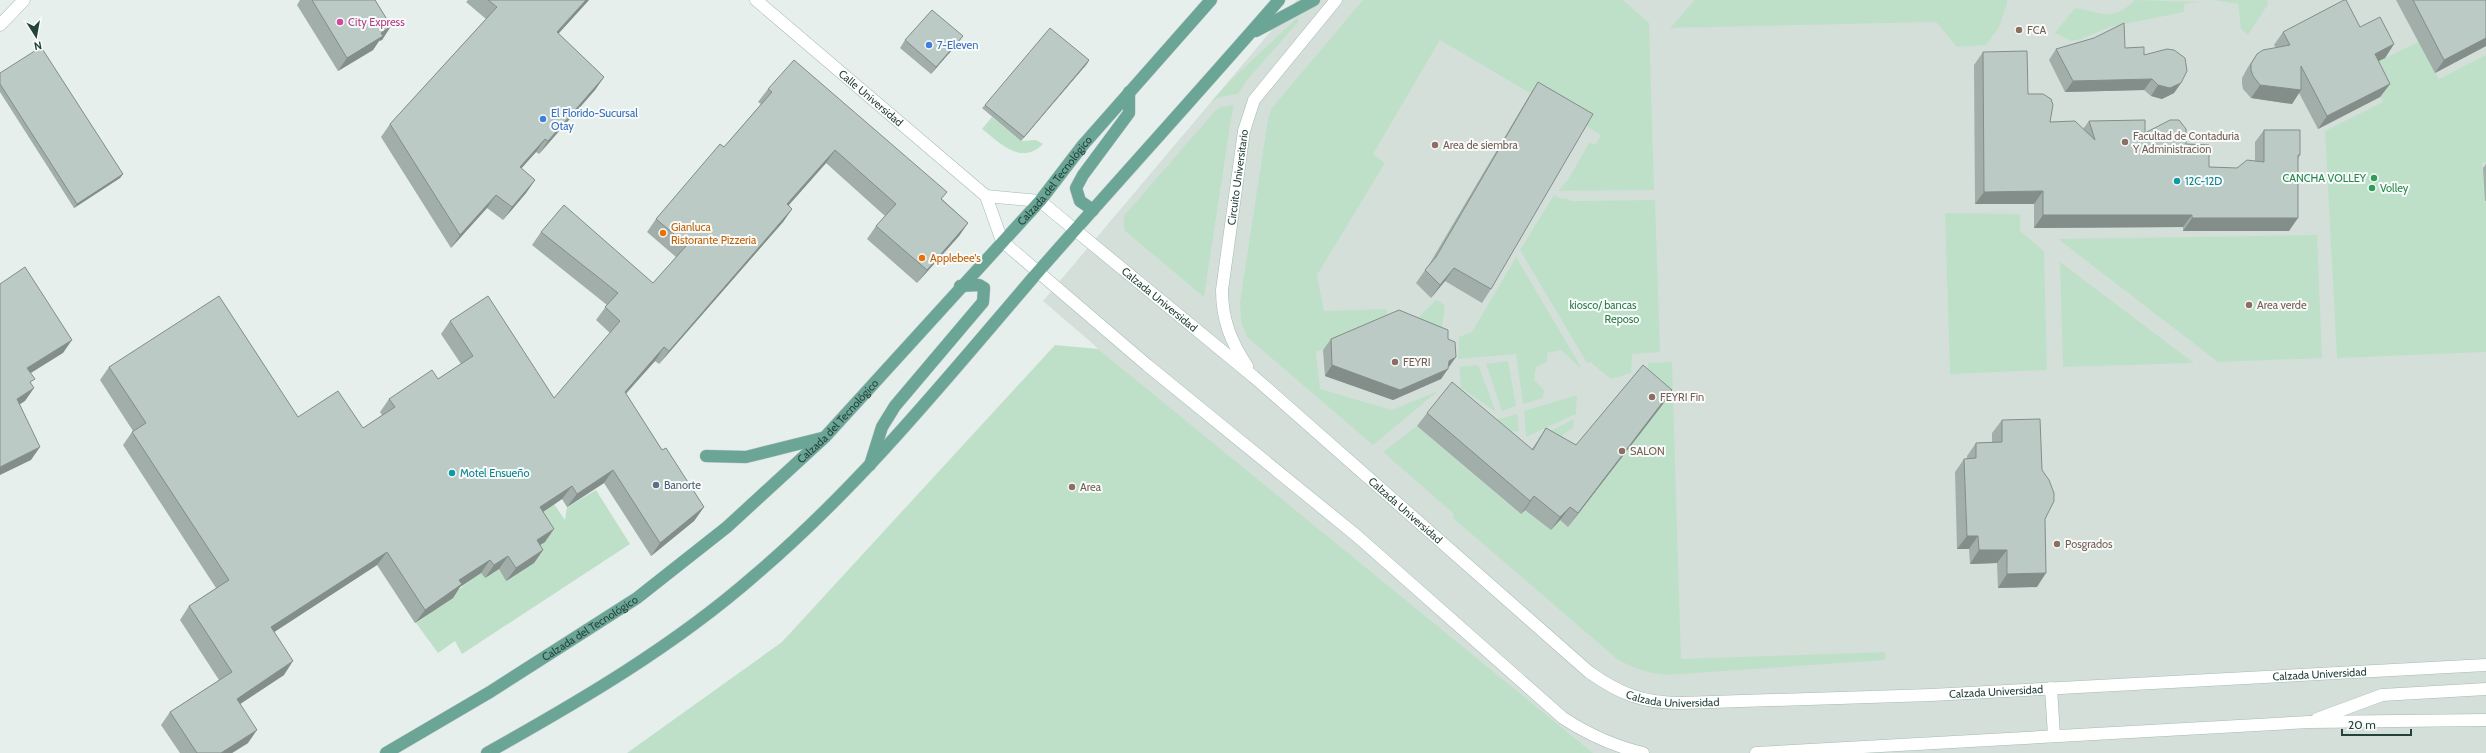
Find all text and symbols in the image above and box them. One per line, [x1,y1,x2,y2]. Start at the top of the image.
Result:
place label: City Express [348,15,405,29]
north arrow [16,16,56,56]
marker: City Express [335,17,345,27]
place label: FCA [2027,23,2046,37]
marker: FCA [2014,25,2024,35]
text: N [33,38,43,53]
place label: 7-Eleven [937,38,978,52]
marker: 7-Eleven [924,40,934,50]
street label: Calle Universidad [836,67,906,129]
place label: El Florido-Sucursal Otay [551,106,638,133]
marker: El Florido-Sucursal Otay [538,114,548,124]
street label: Circuito Universitario [1224,129,1251,226]
place label: Facultad de Contaduria Y Administracion [2132,129,2240,156]
street label: Calzada del Tecnológico [1014,133,1095,228]
marker: Facultad de Contaduria Y Administracion [2120,137,2130,147]
place label: Area de siembra [1443,138,1518,152]
marker: Area de siembra [1430,140,1440,150]
place label: CANCHA VOLLEY [2283,171,2367,185]
marker: CANCHA VOLLEY [2369,173,2379,183]
place label: 12C-12D [2185,174,2222,188]
marker: 12C-12D [2172,176,2182,186]
place label: Volley [2380,181,2409,195]
marker: Volley [2367,183,2377,193]
place label: Gianluca Ristorante Pizzeria [671,220,757,247]
marker: Gianluca Ristorante Pizzeria [658,228,668,238]
place label: Applebee's [930,251,981,265]
marker: Applebee's [917,253,927,263]
street label: Calzada Universidad [1119,264,1200,335]
park label: kiosco/ bancas [1569,298,1637,312]
place label: Area verde [2257,298,2307,312]
marker: Area verde [2244,300,2254,310]
park label: Reposo [1605,312,1639,326]
place label: FEYRI [1403,355,1431,369]
marker: FEYRI [1390,357,1400,367]
street label: Calzada del Tecnológico [794,376,881,466]
place label: FEYRI Fin [1660,390,1704,404]
marker: FEYRI Fin [1647,392,1657,402]
place label: SALON [1630,444,1665,458]
marker: SALON [1617,446,1627,456]
place label: Motel Ensueño [460,466,529,480]
marker: Motel Ensueño [447,468,457,478]
street label: Calzada Universidad [1365,474,1445,547]
place label: Banorte [664,478,701,492]
marker: Banorte [651,480,661,490]
place label: Area [1080,480,1102,494]
marker: Area [1067,482,1077,492]
place label: Posgrados [2065,537,2113,551]
marker: Posgrados [2052,539,2062,549]
street label: Calzada del Tecnológico [539,592,640,664]
street label: Calzada Universidad [2272,664,2367,684]
street label: Calzada Universidad [1949,682,2043,701]
street label: Calzada Universidad [1624,687,1720,710]
scale bar [2342,711,2411,737]
text: 20 m [2348,717,2376,732]

